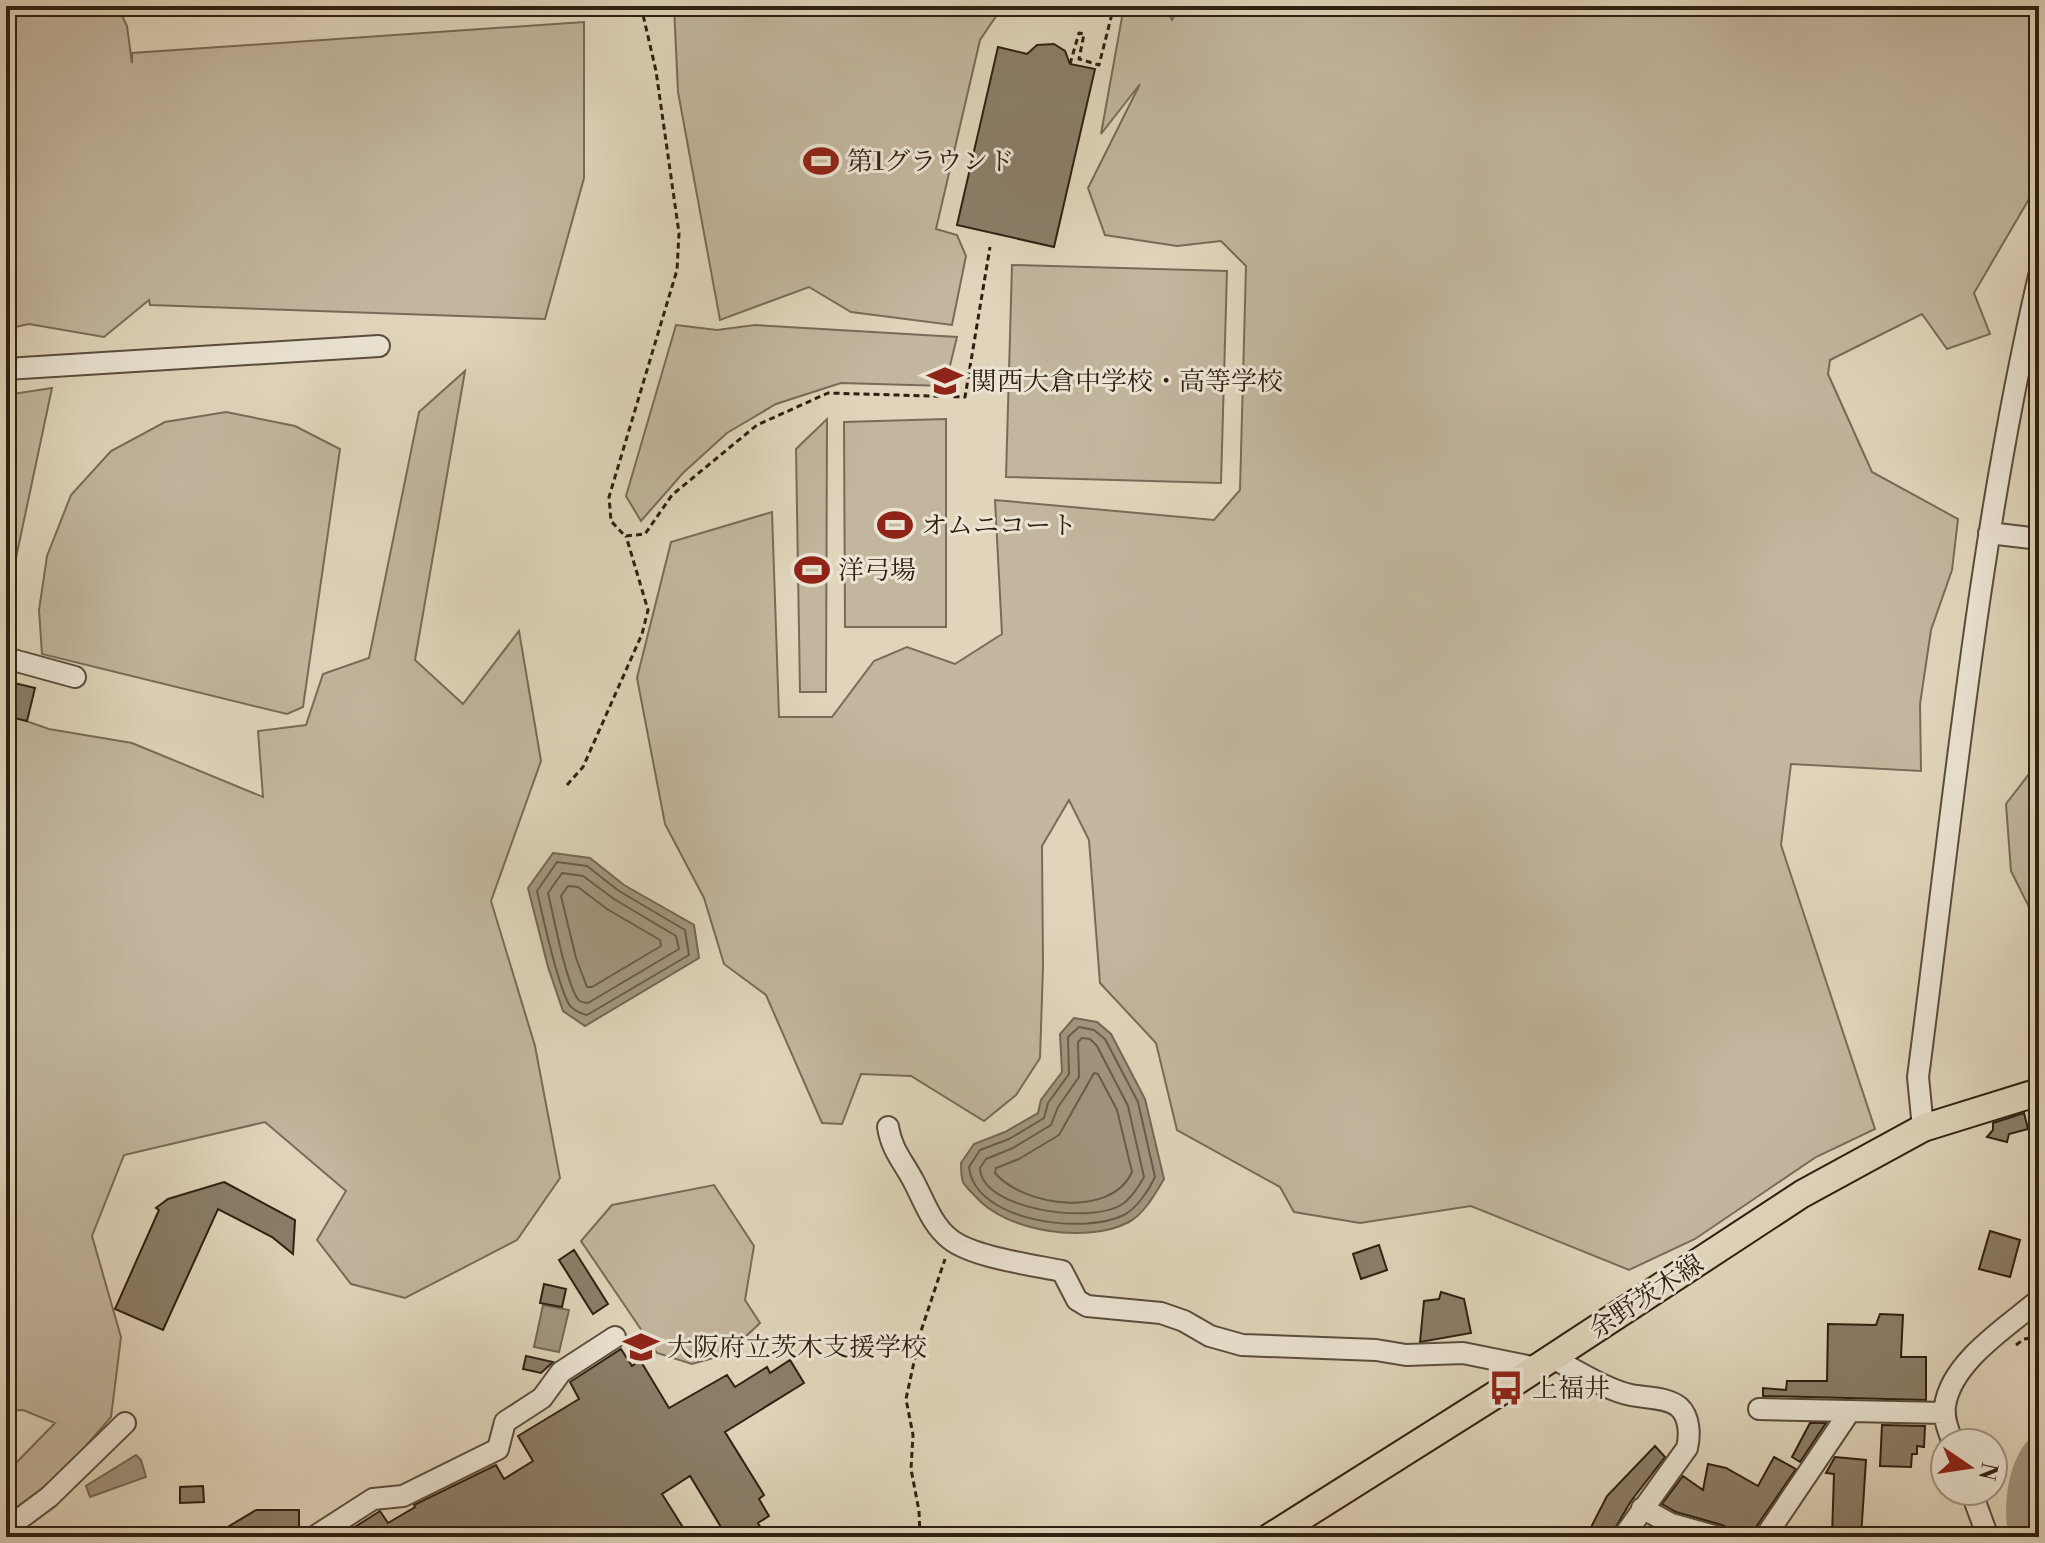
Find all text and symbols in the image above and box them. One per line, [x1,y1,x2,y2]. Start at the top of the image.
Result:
sports icon: 第1グラウンド [802,142,840,180]
place label: 第1グラウンド [847,146,1014,178]
school or university icon: 関西大倉中学校・高等学校 [926,362,964,400]
place label: 関西大倉中学校・高等学校 [971,366,1283,398]
sports icon: オムニコート [876,506,914,544]
place label: オムニコート [921,510,1077,542]
sports icon: 洋弓場 [793,551,831,589]
place label: 洋弓場 [838,555,916,587]
street label: 余野茨木線 [1583,1248,1710,1346]
school or university icon: 大阪府立茨木支援学校 [622,1328,660,1366]
place label: 大阪府立茨木支援学校 [667,1332,927,1364]
bus stop icon: 上福井 [1487,1369,1525,1407]
place label: 上福井 [1532,1373,1610,1405]
north arrow [1929,1427,2009,1507]
text: N [1972,1460,2002,1483]

